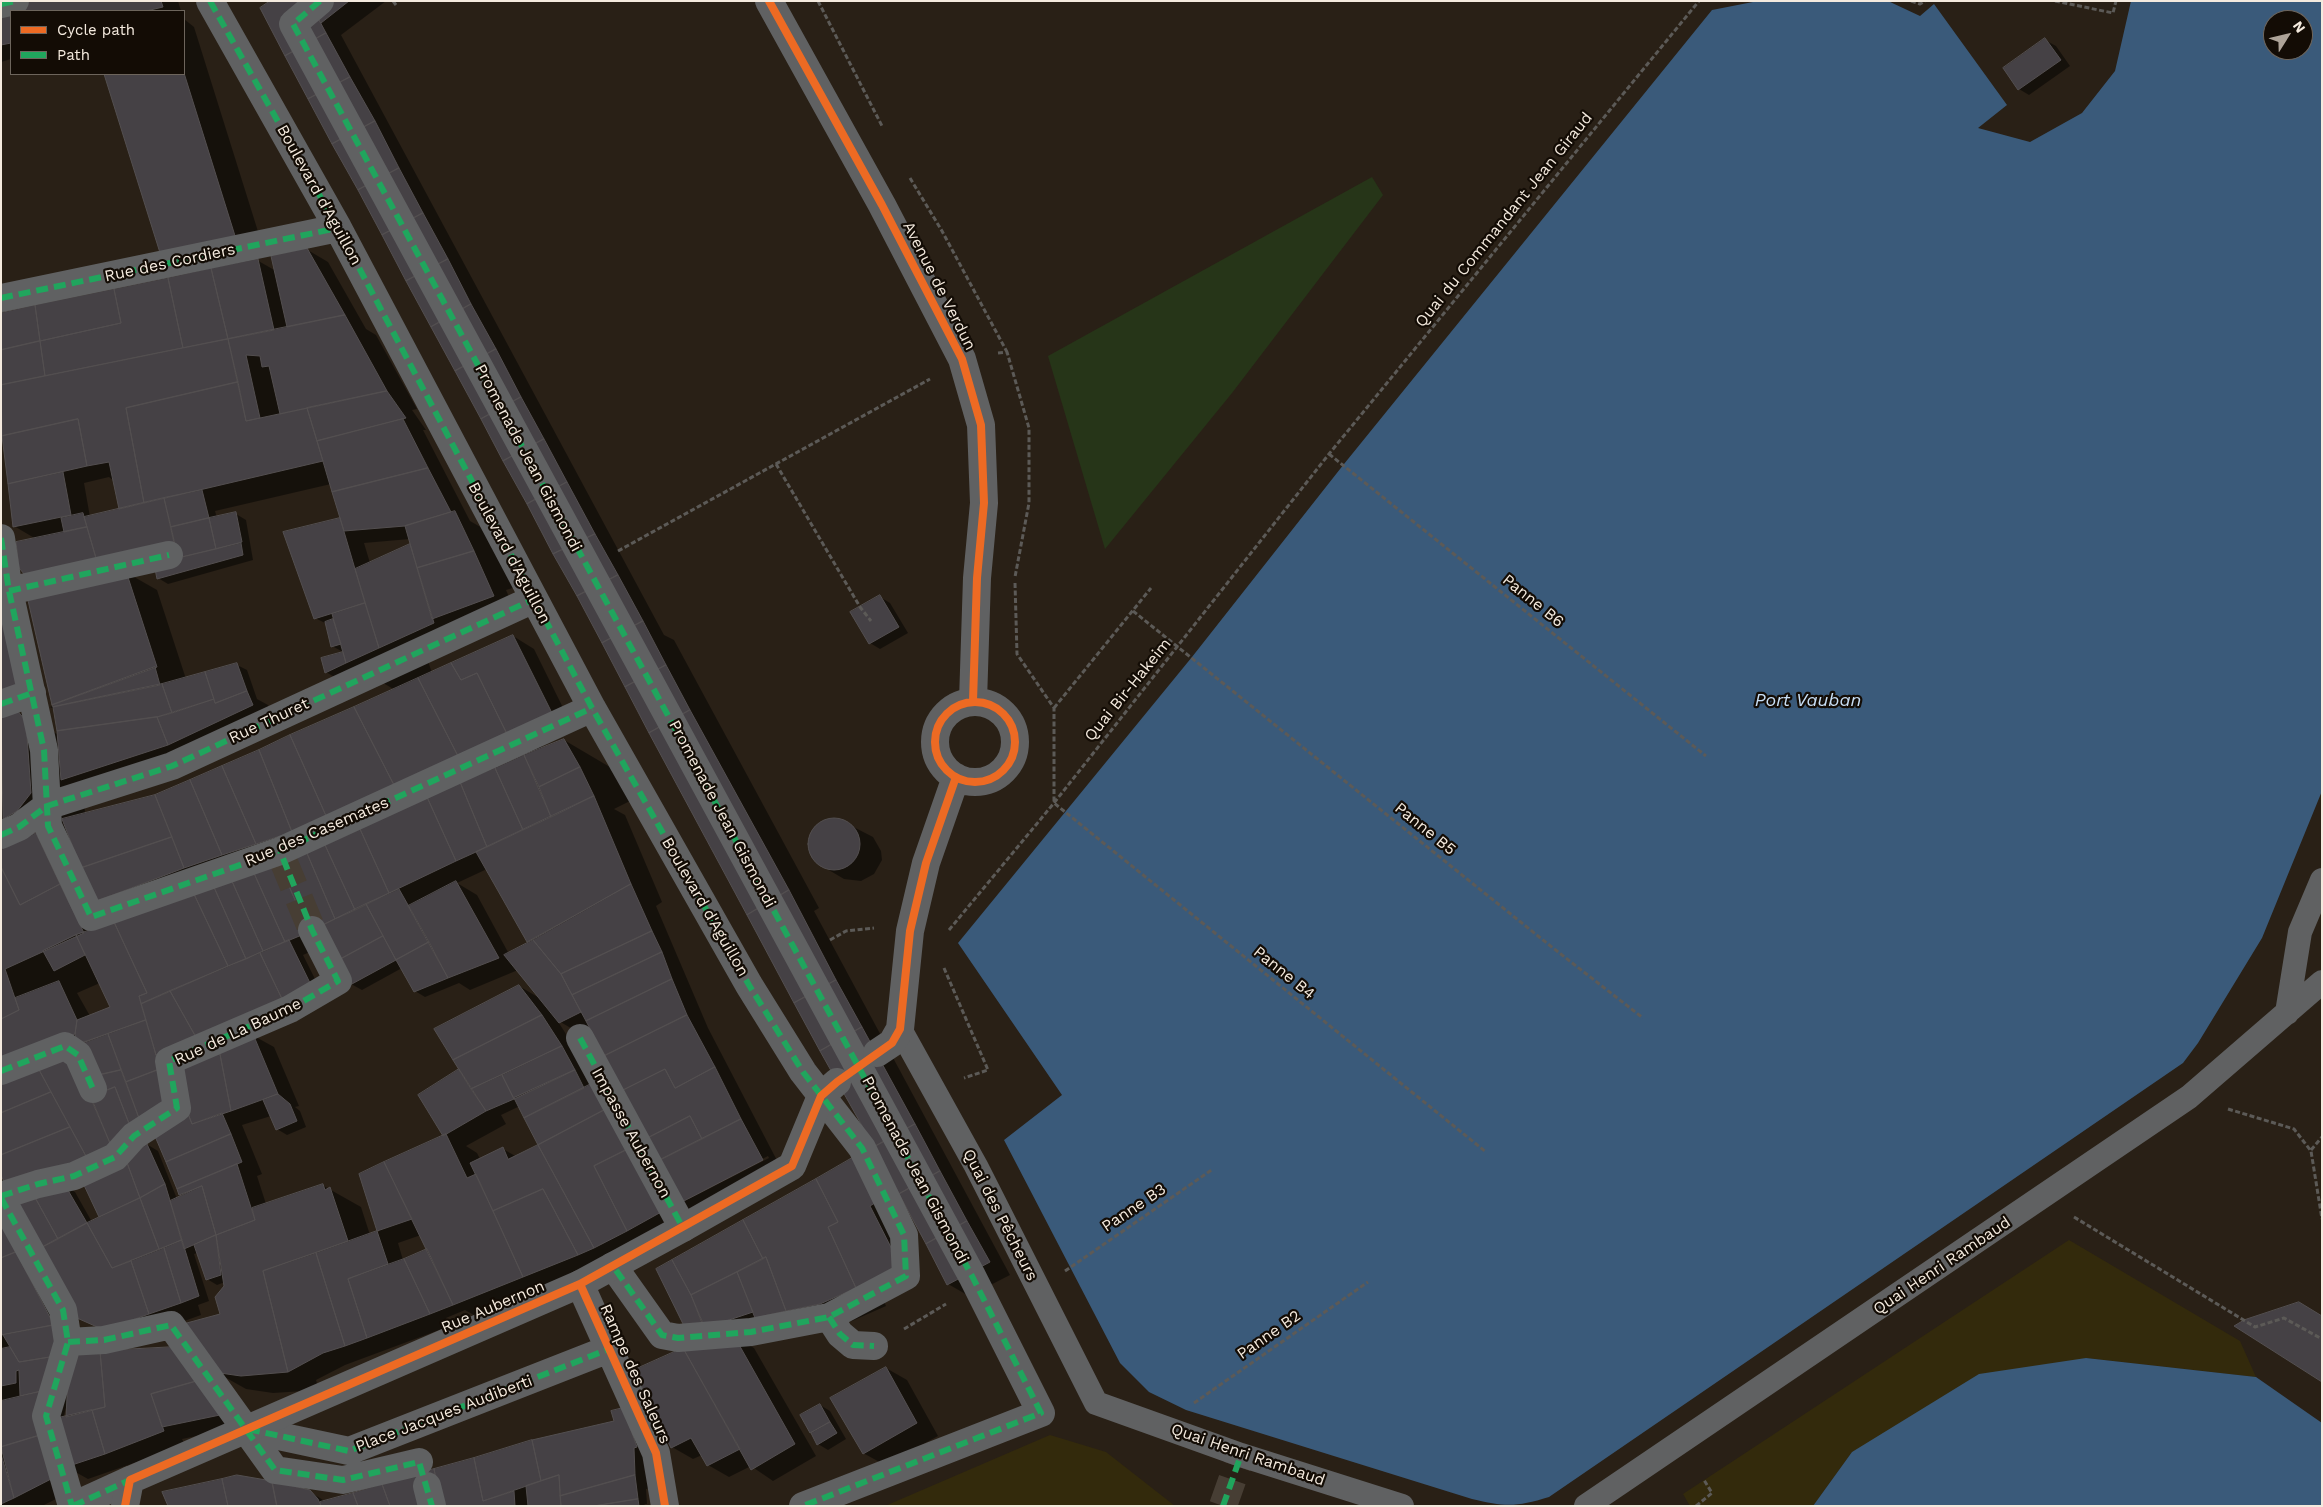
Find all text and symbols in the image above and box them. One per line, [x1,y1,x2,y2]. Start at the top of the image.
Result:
legend [10,10,185,75]
north arrow [2263,10,2313,60]
text: N [2290,18,2309,36]
text: Cycle path [57,21,135,39]
text: Path [57,46,90,64]
street label: Quai du Commandant Jean Giraud [1411,109,1597,331]
street label: Boulevard d'Aguillon [272,122,366,268]
street label: Avenue de Verdun [898,219,980,353]
street label: Rue des Cordiers [103,240,237,286]
street label: Promenade Jean Gismondi [470,361,586,555]
street label: Boulevard d'Aguillon [464,479,554,627]
street label: Panne B6 [1498,570,1568,632]
street label: Quai Bir-Hakeim [1081,635,1175,745]
water label: Port Vauban [1755,690,1861,712]
street label: Rue Thuret [226,694,312,748]
street label: Promenade Jean Gismondi [664,717,780,911]
street label: Rue des Casemates [242,793,392,871]
street label: Panne B5 [1391,799,1459,859]
street label: Boulevard d'Aguillon [657,834,753,980]
street label: Panne B4 [1249,942,1319,1004]
street label: Rue de La Baume [172,994,304,1070]
street label: Impasse Aubernon [587,1064,675,1202]
street label: Promenade Jean Gismondi [857,1073,973,1267]
street label: Quai des Pêcheurs [958,1146,1042,1284]
street label: Panne B3 [1098,1180,1170,1236]
street label: Quai Henri Rambaud [1870,1213,2014,1319]
street label: Rue Aubernon [438,1277,548,1337]
street label: Rampe des Saleurs [596,1301,674,1447]
street label: Panne B2 [1234,1306,1304,1364]
street label: Place Jacques Audiberti [353,1371,535,1457]
street label: Quai Henri Rambaud [1169,1420,1327,1490]

